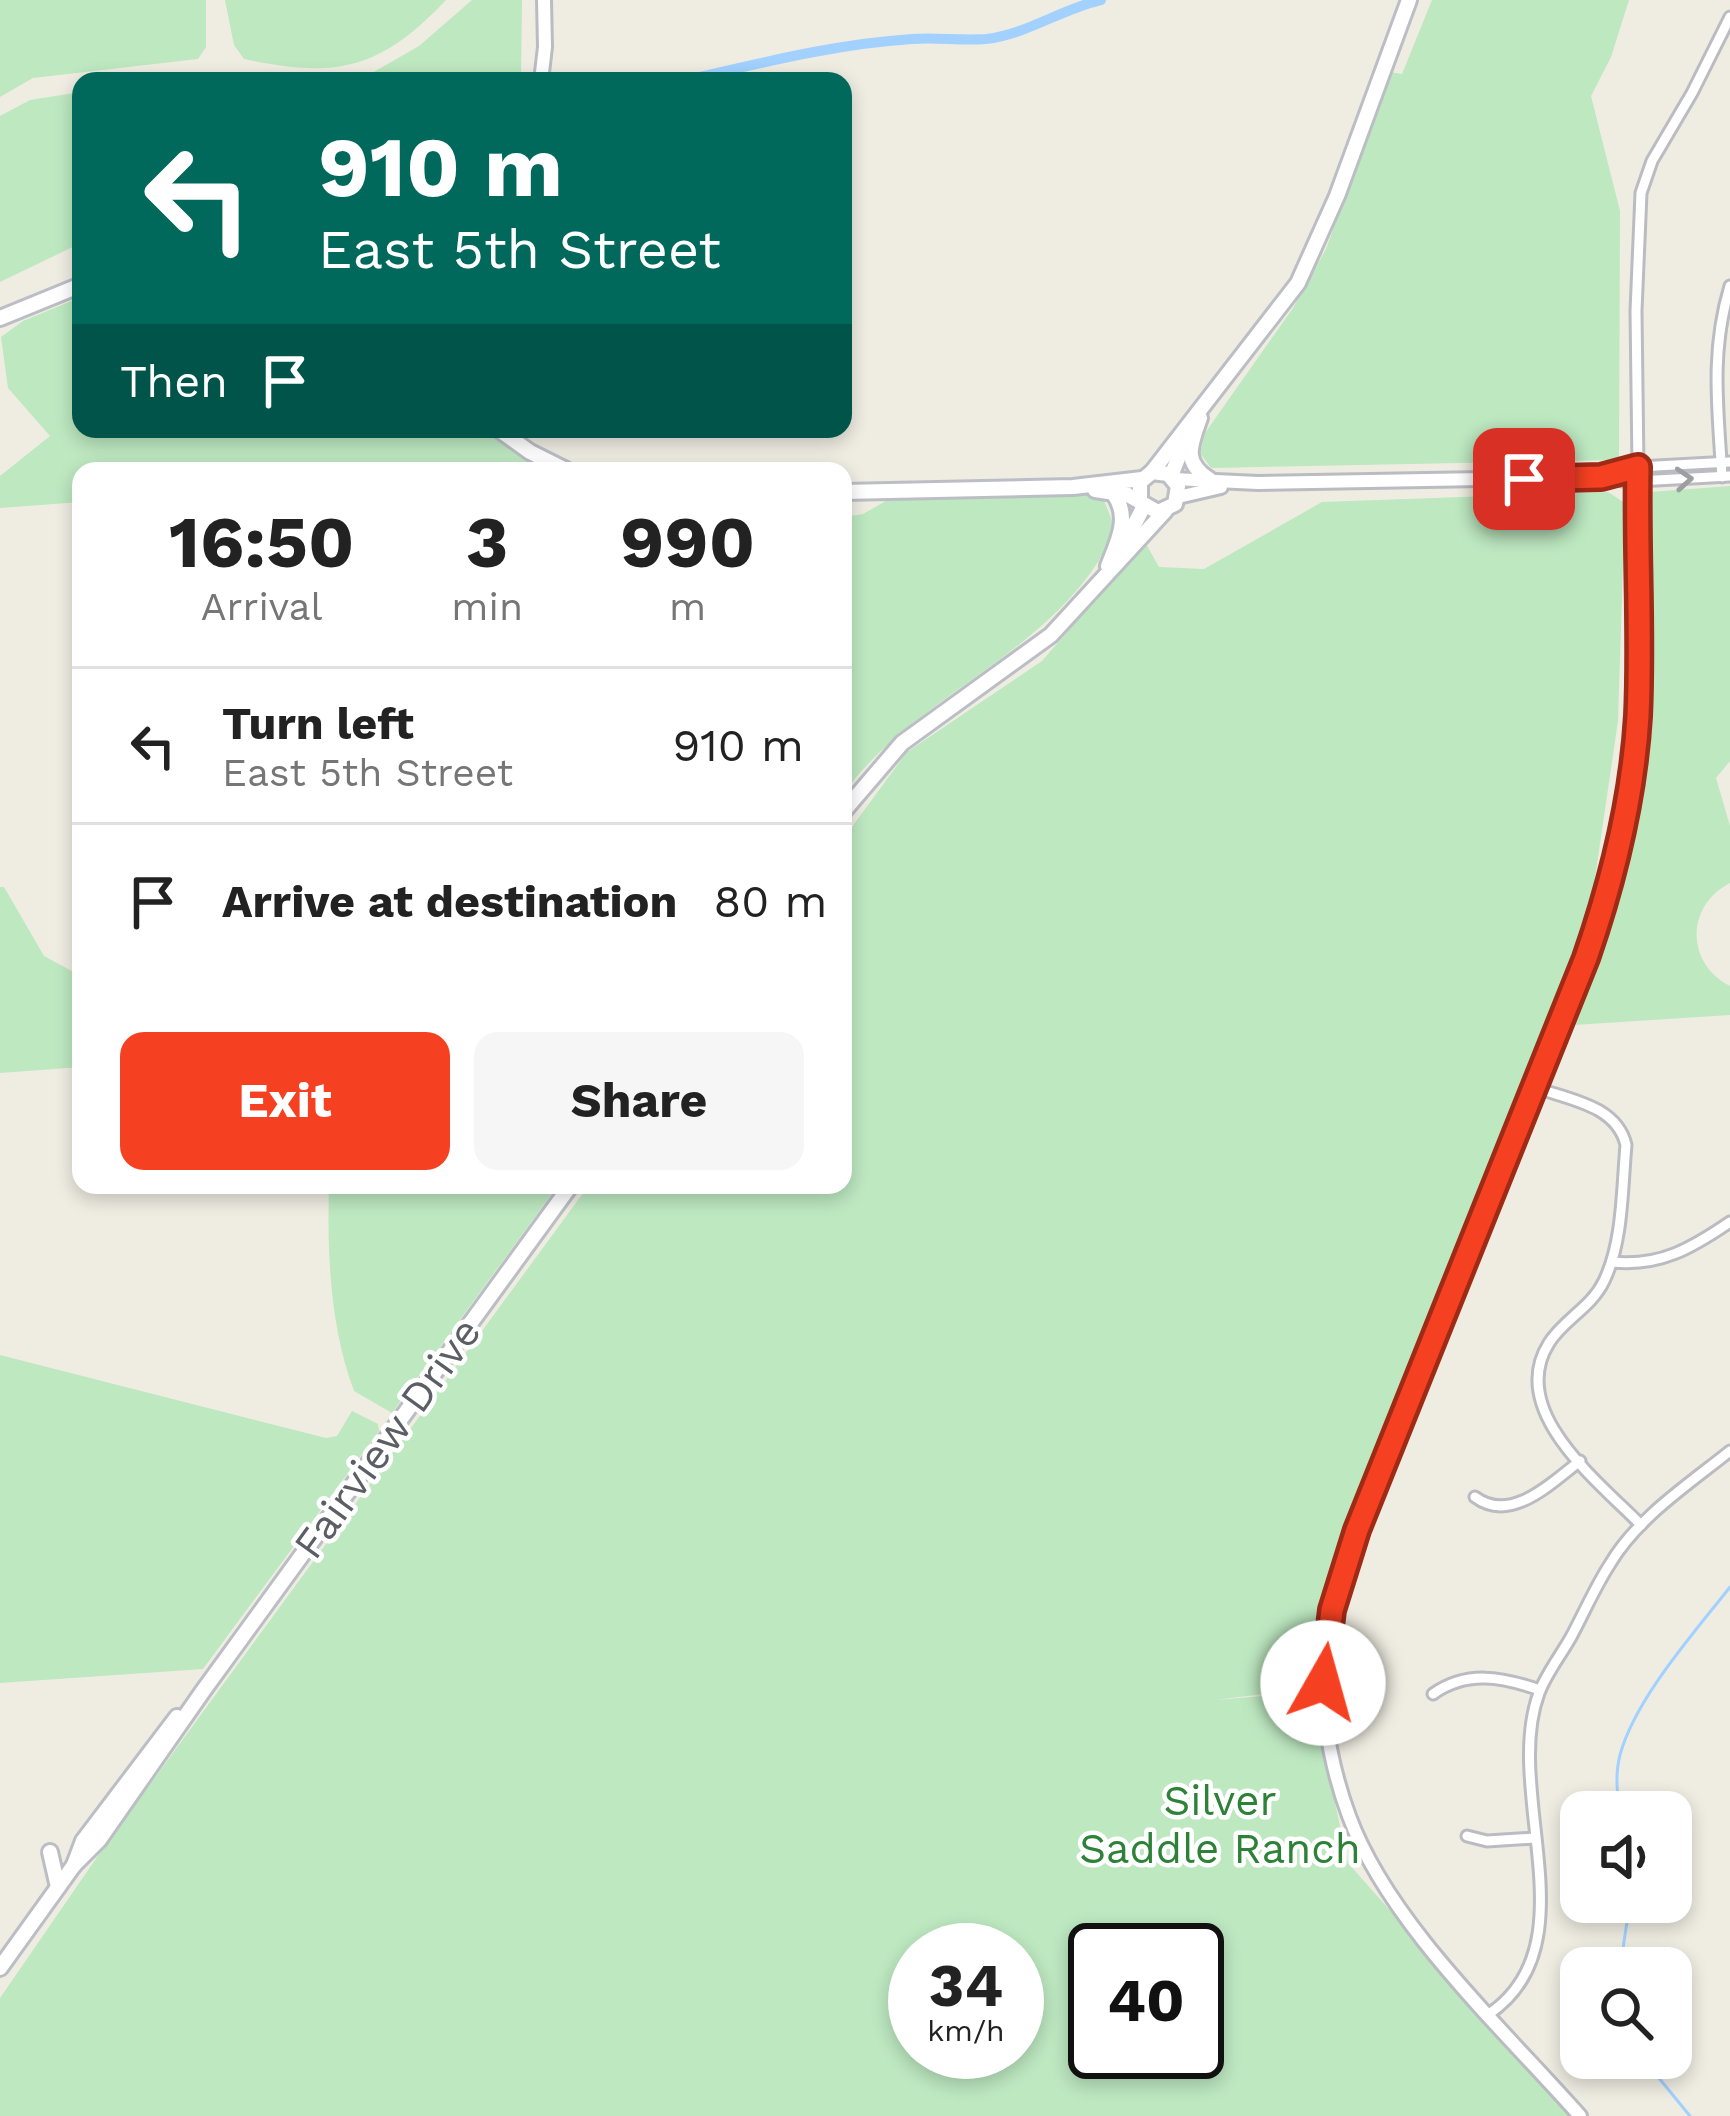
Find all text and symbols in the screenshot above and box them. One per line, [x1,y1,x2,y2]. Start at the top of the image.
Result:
text: 910 m [318,118,563,216]
icon: left [120,120,276,276]
text: East 5th Street [318,218,721,281]
icon: arrive [252,348,318,414]
text: Then [120,355,228,408]
pin [1473,428,1575,530]
icon: arrive [1491,446,1557,512]
one-way arrow [1675,467,1694,493]
text: 16:50 [169,500,354,584]
text: 3 [466,500,509,584]
text: 990 [620,500,755,584]
text: Arrival [201,584,323,629]
text: min [451,584,523,629]
text: m [669,584,706,629]
text: Turn left [222,697,414,750]
icon: left [120,713,186,779]
text: 910 m [672,719,804,772]
text: East 5th Street [222,750,513,795]
icon: arrive [120,869,186,935]
text: Arrive at destination [222,875,677,928]
text: 80 m [713,875,827,928]
button: Exit [120,1032,450,1170]
button: Share [474,1032,804,1170]
street label: Fairview Drive [283,1308,491,1568]
position arrow [1260,1620,1386,1746]
park label: Silver Saddle Ranch [1079,1776,1361,1873]
map controls [1560,1791,1692,2079]
button: sound [1560,1791,1692,1923]
speed limit sign: 40 [1068,1923,1224,2079]
button: search [1560,1947,1692,2079]
text: 34 [929,1950,1003,2021]
text: km/h [927,2013,1005,2048]

